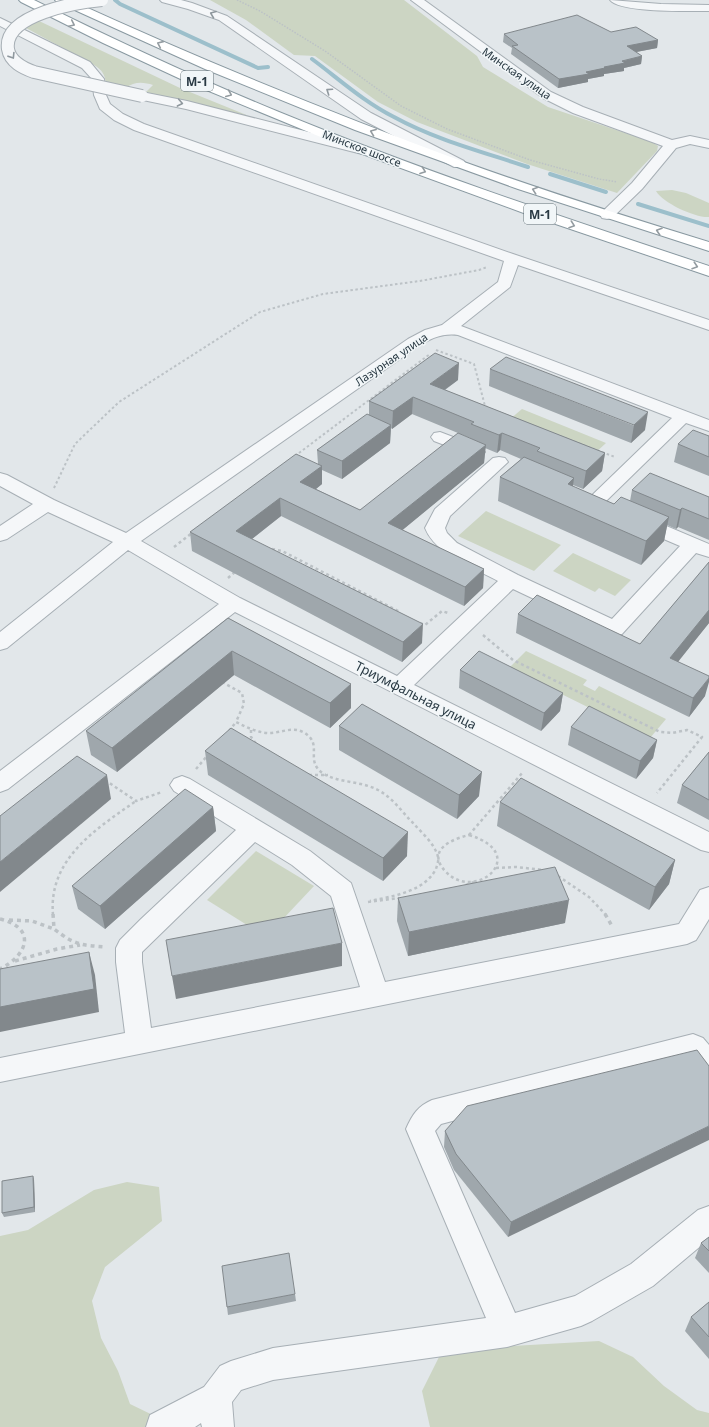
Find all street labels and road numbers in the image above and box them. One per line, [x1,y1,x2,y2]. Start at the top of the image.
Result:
street label: Минская улица [479,44,555,102]
road number: М-1 [181,71,213,91]
street label: Минское шоссе [321,126,403,170]
road number: М-1 [524,204,556,224]
street label: Лазурная улица [352,329,430,389]
street label: Триумфальная улица [352,657,480,733]

